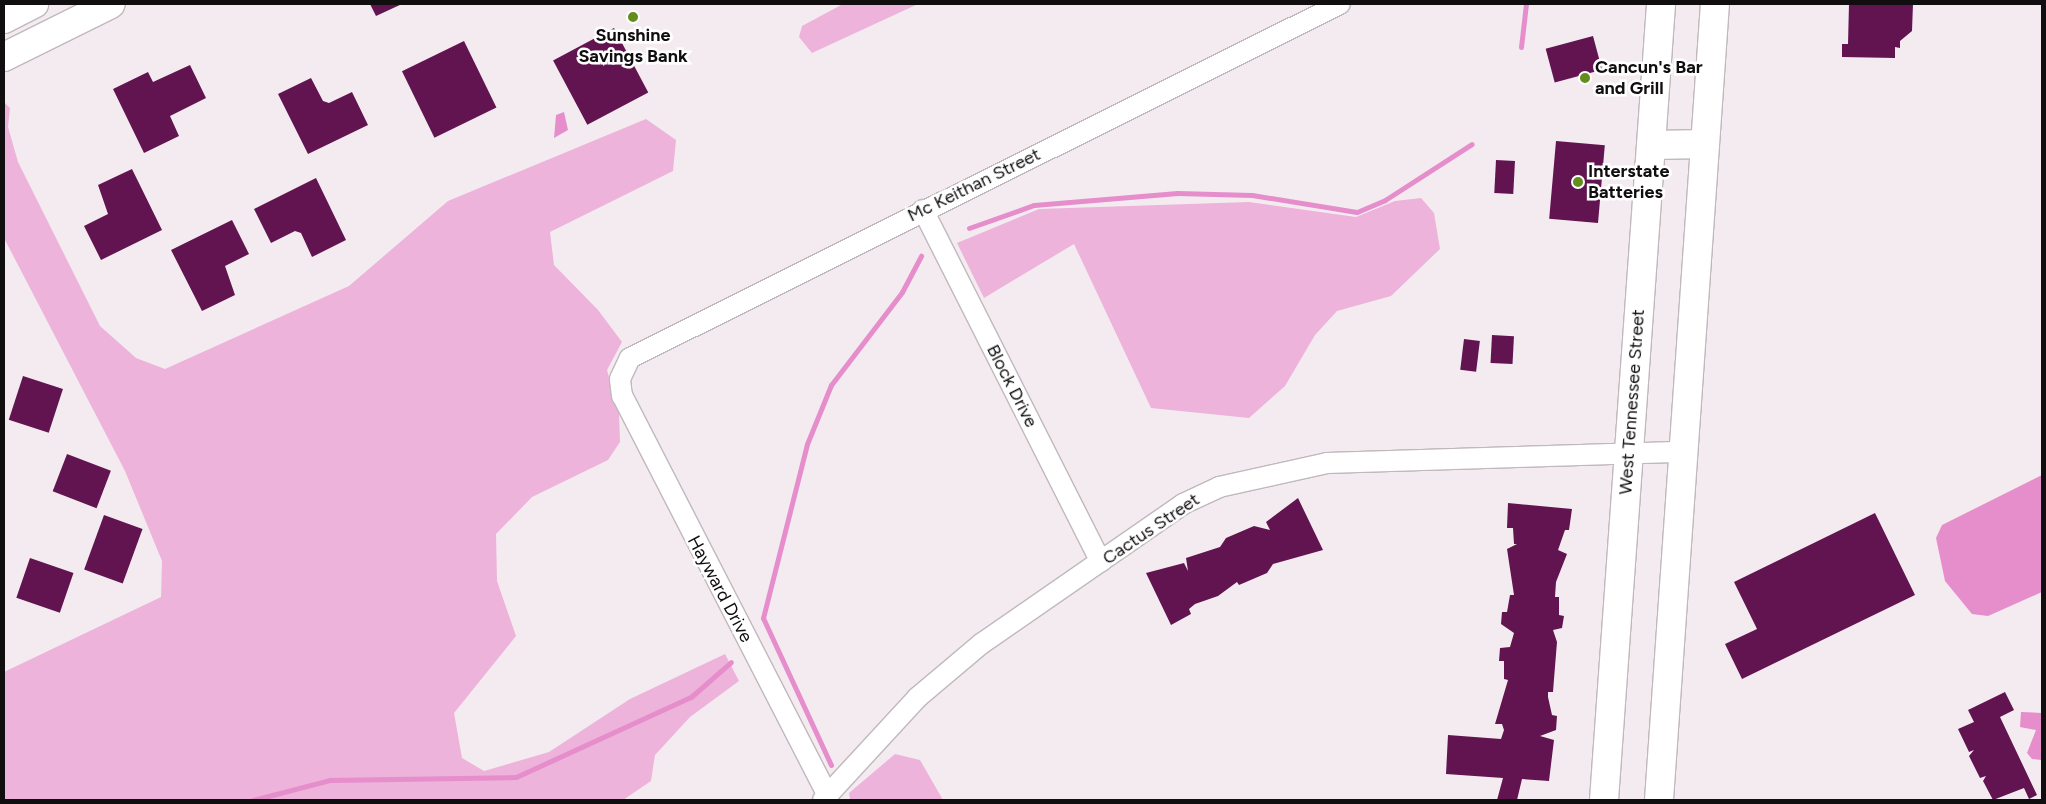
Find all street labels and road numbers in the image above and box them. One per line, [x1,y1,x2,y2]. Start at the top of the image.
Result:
street label: Mc Keithan Street [904,143,1044,227]
street label: West Tennessee Street [1615,309,1649,495]
street label: Block Drive [982,341,1042,431]
street label: Cactus Street [1099,489,1203,569]
street label: Hayward Drive [683,532,757,646]

